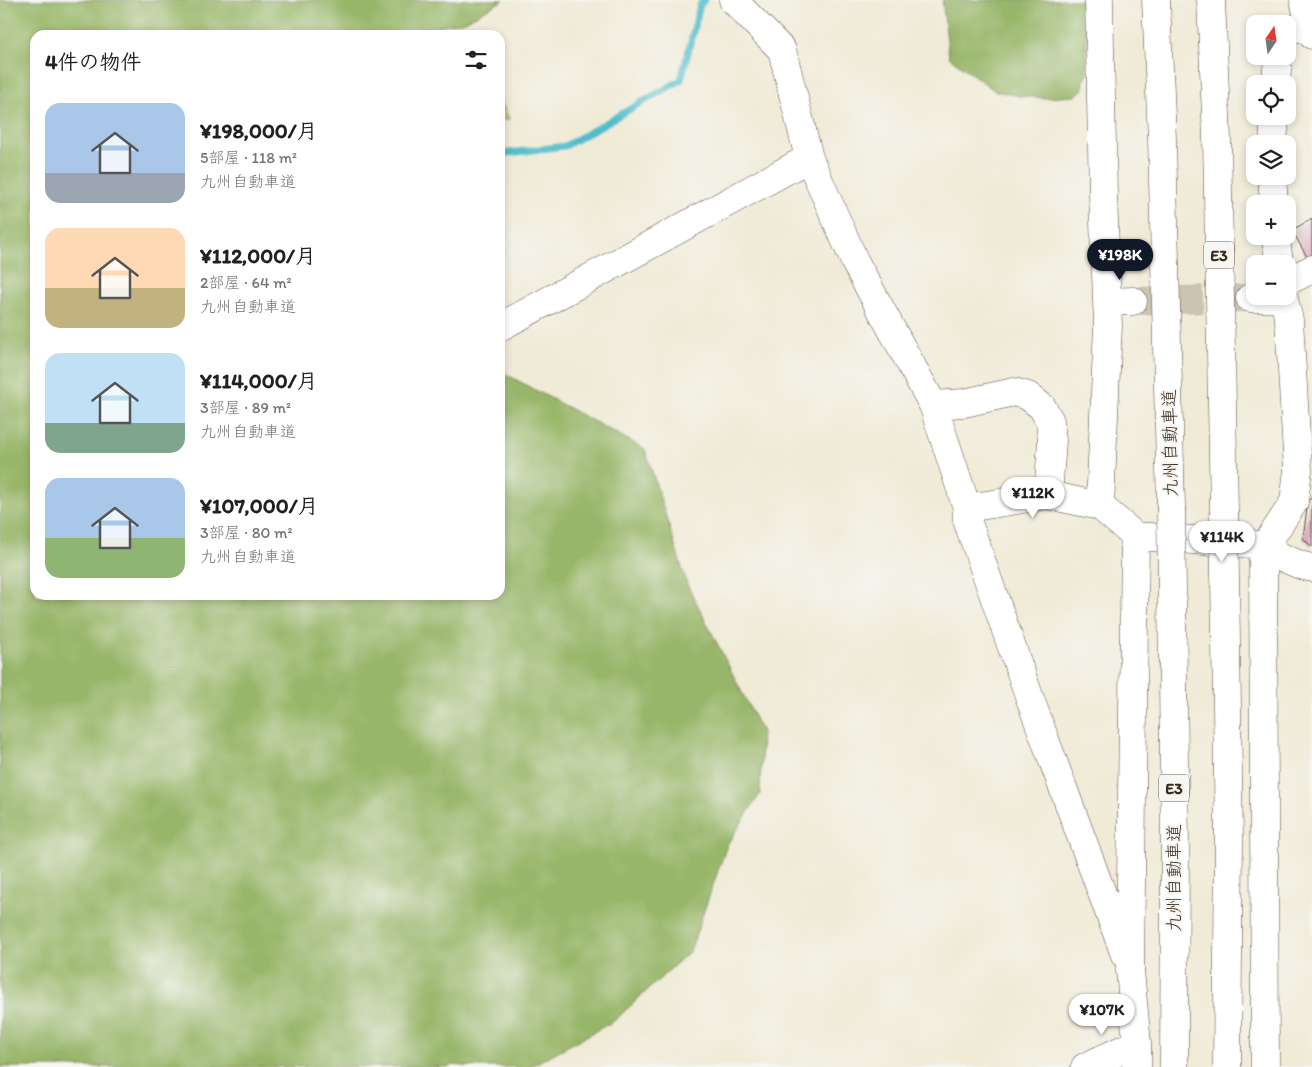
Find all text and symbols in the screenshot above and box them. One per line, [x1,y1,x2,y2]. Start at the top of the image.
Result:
north arrow [1246,15,1296,65]
map controls [1246,15,1296,305]
icon: filters [462,46,490,74]
text: 4件の物件 [45,49,142,74]
button: locate [1246,75,1296,125]
text: ¥198,000/月 [200,118,318,143]
icon: home [85,123,145,183]
button: layers [1246,135,1296,185]
text: 5部屋 · 118 m² [200,148,297,167]
text: 九州自動車道 [200,172,296,191]
button: + [1246,195,1296,245]
pin: ¥198K [1085,238,1155,281]
road number: E3 [1204,242,1234,268]
text: ¥112,000/月 [200,243,316,268]
text: ¥198K [1098,245,1142,264]
icon: home [85,248,145,308]
button: − [1246,255,1296,305]
text: 2部屋 · 64 m² [200,273,292,292]
text: 九州自動車道 [200,297,296,316]
text: ¥114,000/月 [200,368,318,393]
icon: home [85,373,145,433]
street label: 九州自動車道 [1158,389,1182,497]
text: 3部屋 · 89 m² [200,398,291,417]
text: 九州自動車道 [200,422,296,441]
pin: ¥112K [998,476,1068,519]
text: ¥112K [1012,483,1054,502]
text: ¥107,000/月 [200,493,318,518]
icon: home [85,498,145,558]
pin: ¥114K [1187,520,1257,563]
text: 3部屋 · 80 m² [200,523,292,542]
text: ¥114K [1200,527,1244,546]
text: 九州自動車道 [200,547,296,566]
road number: E3 [1159,774,1189,801]
street label: 九州自動車道 [1163,824,1185,932]
pin: ¥107K [1067,994,1137,1036]
text: ¥107K [1080,1000,1124,1019]

